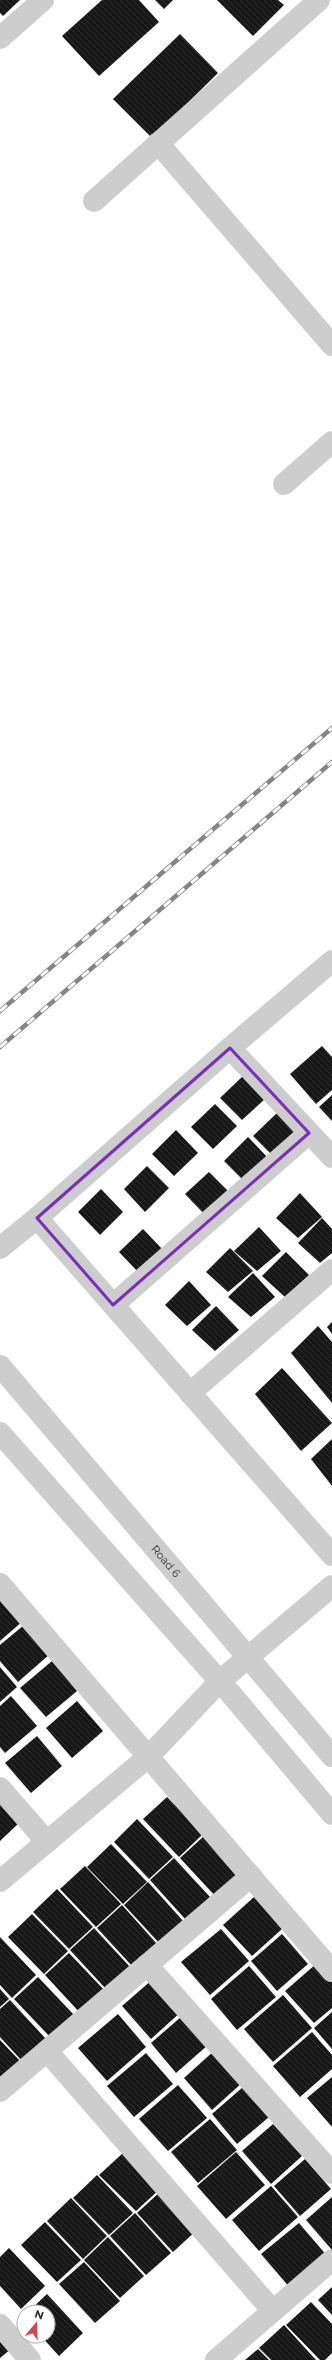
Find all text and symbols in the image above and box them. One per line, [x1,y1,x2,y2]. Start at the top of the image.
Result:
street label: Road 6 [148,1542,184,1580]
north arrow [16,2304,56,2344]
text: N [33,2306,46,2323]

